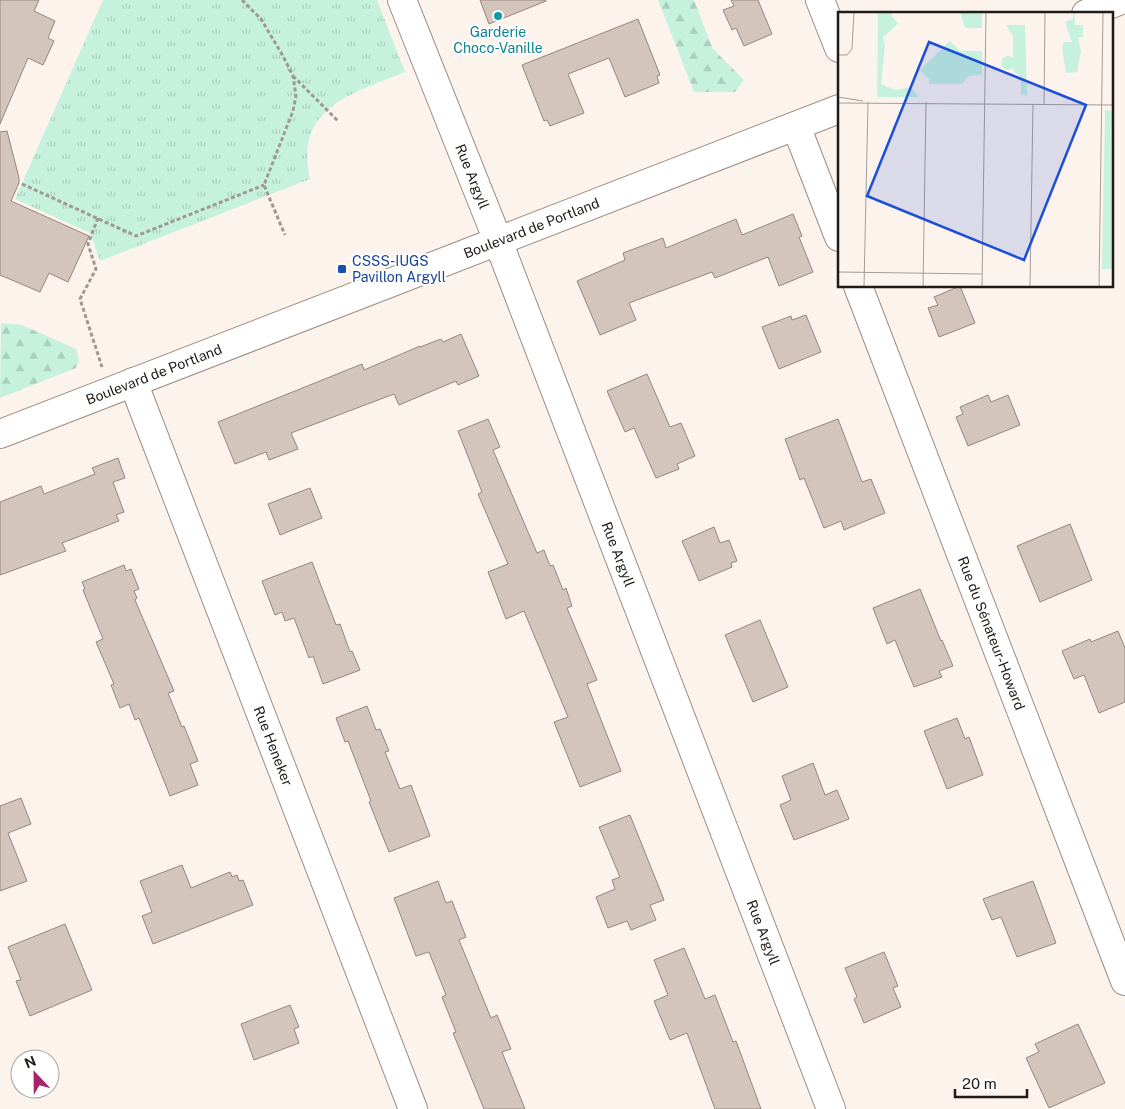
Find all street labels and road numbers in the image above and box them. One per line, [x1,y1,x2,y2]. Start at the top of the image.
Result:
street label: Rue Argyll [452,142,492,211]
street label: Boulevard de Portland [461,195,602,262]
street label: Boulevard de Portland [84,341,224,408]
street label: Rue Argyll [598,519,638,589]
street label: Rue du Sénateur-Howard [955,554,1028,712]
street label: Rue Heneker [251,704,296,788]
street label: Rue Argyll [744,898,783,967]

